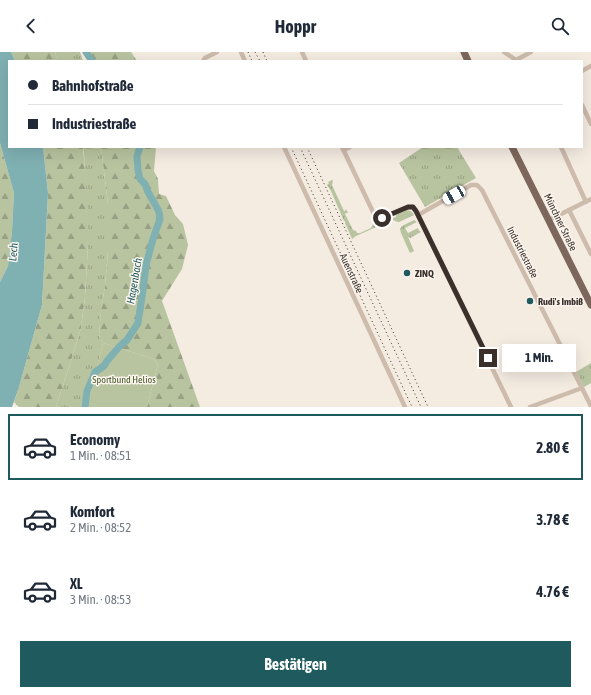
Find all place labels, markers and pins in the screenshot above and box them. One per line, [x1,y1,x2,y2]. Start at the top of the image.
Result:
marker: ZINQ [402,268,412,278]
place label: ZINQ [415,268,434,279]
marker: Rudi's Imbiß [525,296,535,306]
place label: Rudi's Imbiß [538,296,583,307]

